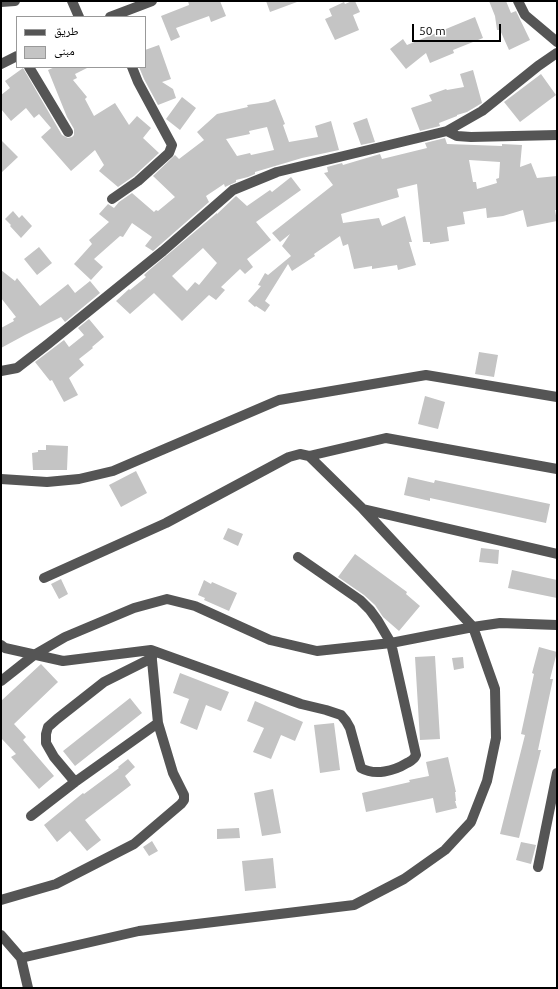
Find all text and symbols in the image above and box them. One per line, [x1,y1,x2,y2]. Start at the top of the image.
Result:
legend [16,16,146,68]
scale bar [414,16,503,42]
text: طريق [54,24,79,37]
text: 50 m [419,24,446,37]
text: مبنى [54,44,75,57]

